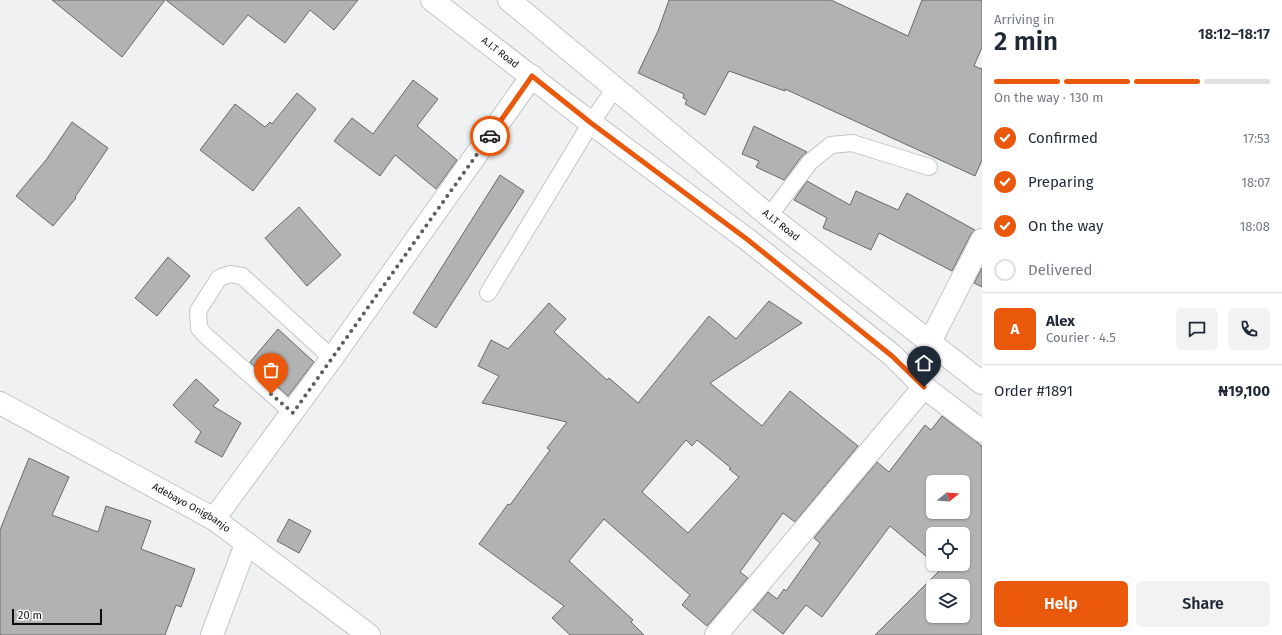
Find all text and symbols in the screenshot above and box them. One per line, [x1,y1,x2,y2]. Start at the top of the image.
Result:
text: Arriving in [994,12,1054,27]
text: 18:12–18:17 [1198,25,1270,43]
text: 2 min [994,26,1058,57]
street label: A.I.T Road [479,34,521,71]
text: On the way · 130 m [994,90,1103,105]
courier [470,116,510,156]
icon: car [479,125,501,147]
icon: check [994,127,1016,149]
text: Confirmed [1028,129,1098,147]
text: 17:53 [1243,131,1270,146]
icon: check [994,171,1016,193]
text: Preparing [1028,173,1093,191]
text: 18:07 [1241,175,1270,190]
street label: A.I.T Road [760,207,802,244]
icon: check [994,215,1016,237]
text: On the way [1028,217,1103,235]
text: 18:08 [1240,219,1270,234]
text: Delivered [1028,261,1092,279]
button: chat [1176,308,1218,350]
button: phone [1228,308,1270,350]
text: Alex [1046,312,1075,330]
text: A [1011,320,1019,338]
text: Courier · 4.5 [1046,330,1116,345]
pin [907,346,941,387]
icon: home [913,352,935,374]
pin [254,353,288,394]
icon: bag [260,359,282,381]
text: Order #1891 [994,382,1073,400]
text: ₦19,100 [1218,382,1270,400]
north arrow [926,475,970,519]
map controls [926,475,970,623]
street label: Adebayo Onigbanjo [150,481,233,535]
button: locate [926,527,970,571]
button: layers [926,579,970,623]
button: Help [994,581,1128,627]
button: Share [1136,581,1270,627]
scale bar [12,607,102,626]
text: 20 m [18,609,42,622]

